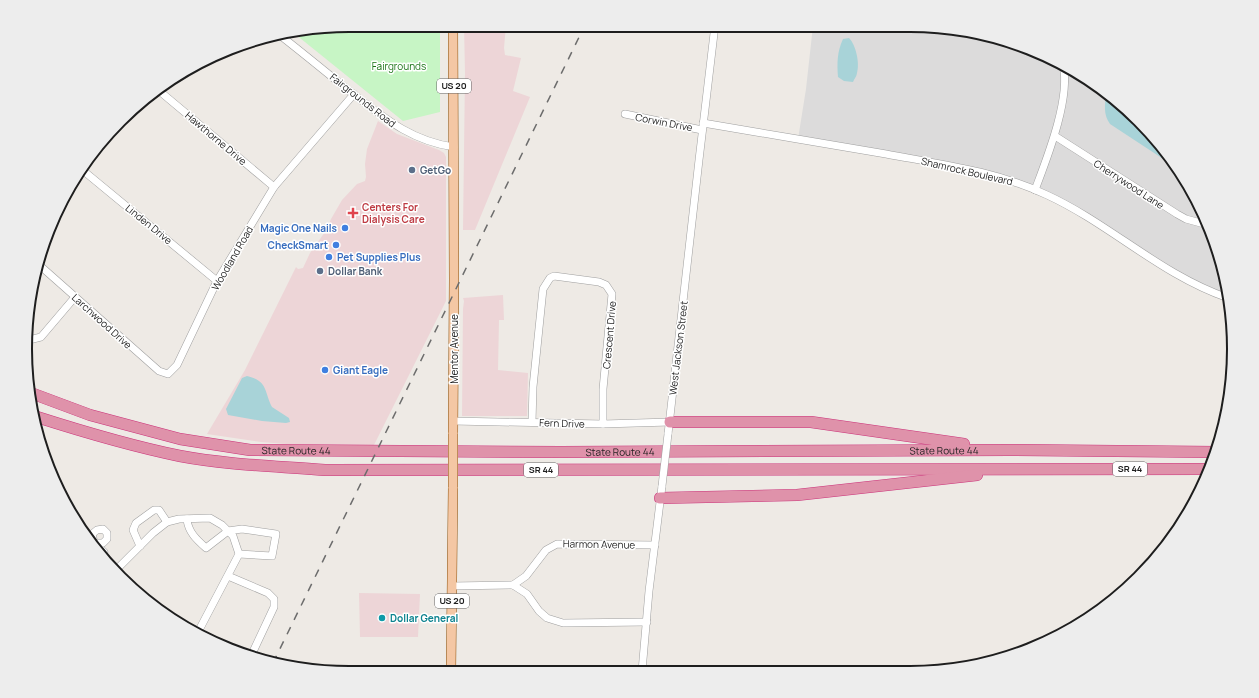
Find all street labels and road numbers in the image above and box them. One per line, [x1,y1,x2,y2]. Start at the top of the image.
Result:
street label: Fairgrounds Road [327,70,399,130]
road number: US 20 [437,79,471,93]
street label: Hawthorne Drive [182,108,250,168]
street label: Corwin Drive [634,110,694,134]
street label: Shamrock Boulevard [920,154,1014,188]
street label: Cherrywood Lane [1091,156,1167,212]
street label: Linden Drive [123,201,175,247]
street label: Woodland Road [208,223,256,293]
street label: Larchwood Drive [69,290,135,352]
street label: Crescent Drive [599,300,619,370]
street label: West Jackson Street [665,300,691,396]
street label: Mentor Avenue [447,314,461,384]
street label: Fern Drive [539,415,585,431]
street label: State Route 44 [261,443,331,458]
street label: State Route 44 [909,443,979,457]
street label: State Route 44 [585,445,655,459]
road number: SR 44 [1113,462,1147,476]
road number: SR 44 [524,463,558,477]
street label: Harmon Avenue [563,536,636,552]
road number: US 20 [435,594,469,608]

